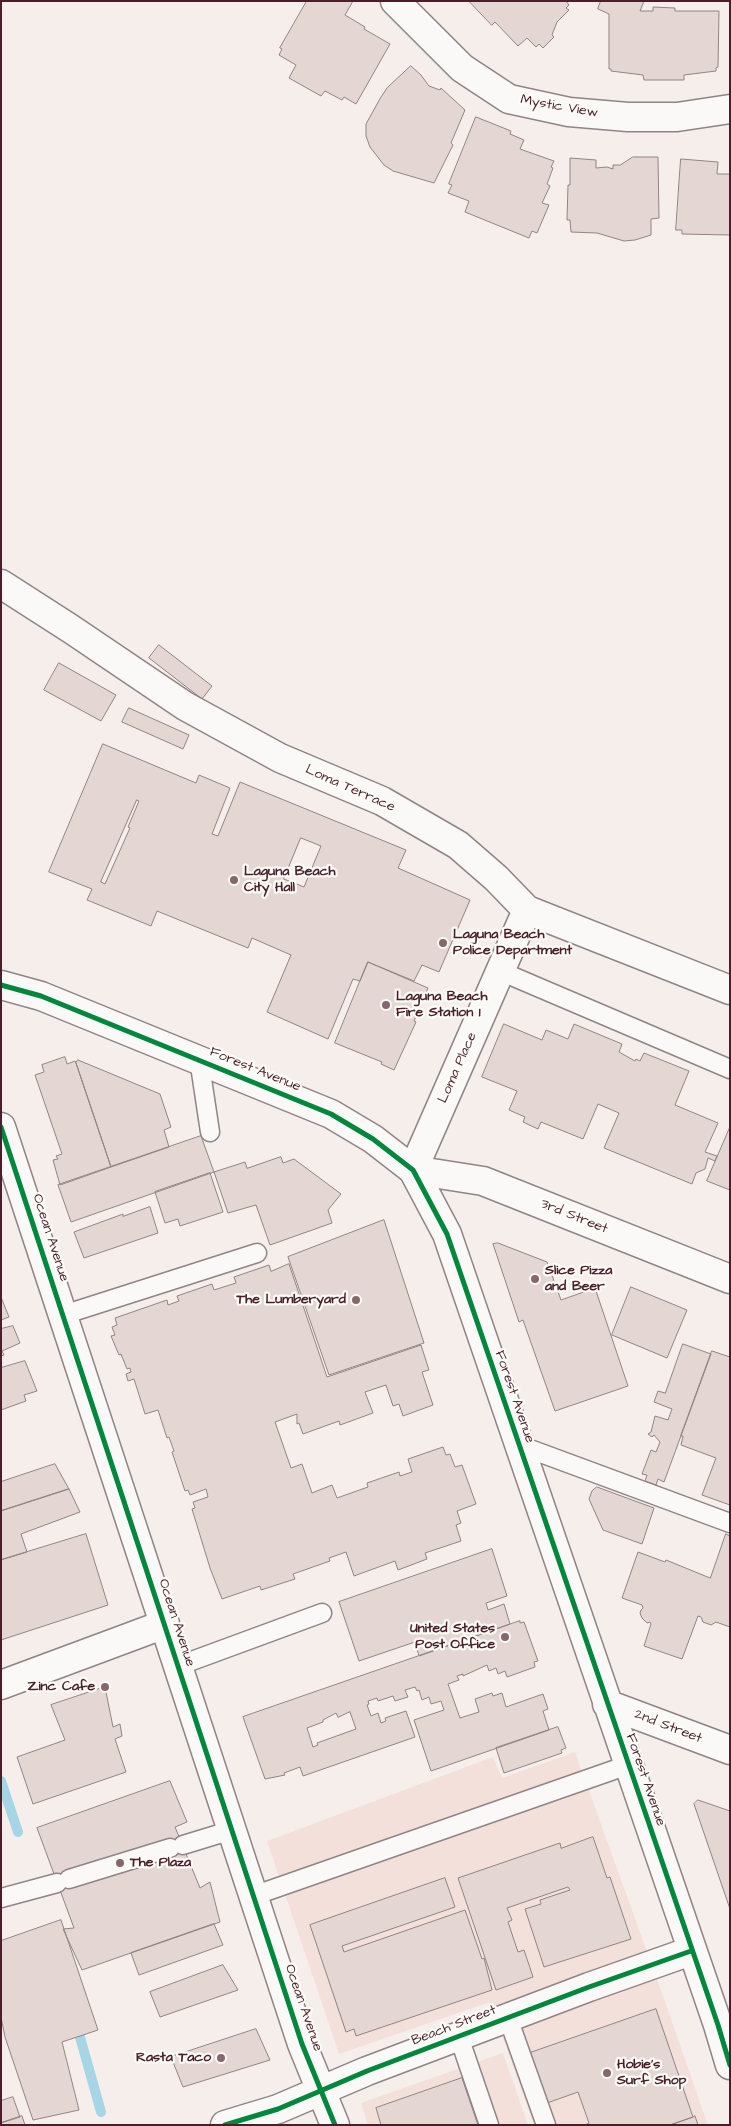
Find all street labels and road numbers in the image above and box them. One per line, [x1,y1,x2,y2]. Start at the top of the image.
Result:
street label: Mystic View [519,92,599,122]
street label: Loma Terrace [303,762,397,816]
street label: Loma Place [435,1030,481,1106]
street label: Forest Avenue [207,1044,303,1096]
street label: Ocean Avenue [28,1192,72,1284]
street label: 3rd Street [538,1196,610,1238]
street label: Forest Avenue [490,1349,538,1445]
street label: Ocean Avenue [154,1577,198,1669]
street label: 2nd Street [632,1706,704,1748]
street label: Forest Avenue [621,1732,669,1828]
street label: Ocean Avenue [280,1962,326,2054]
street label: Beach Street [409,2002,499,2050]

